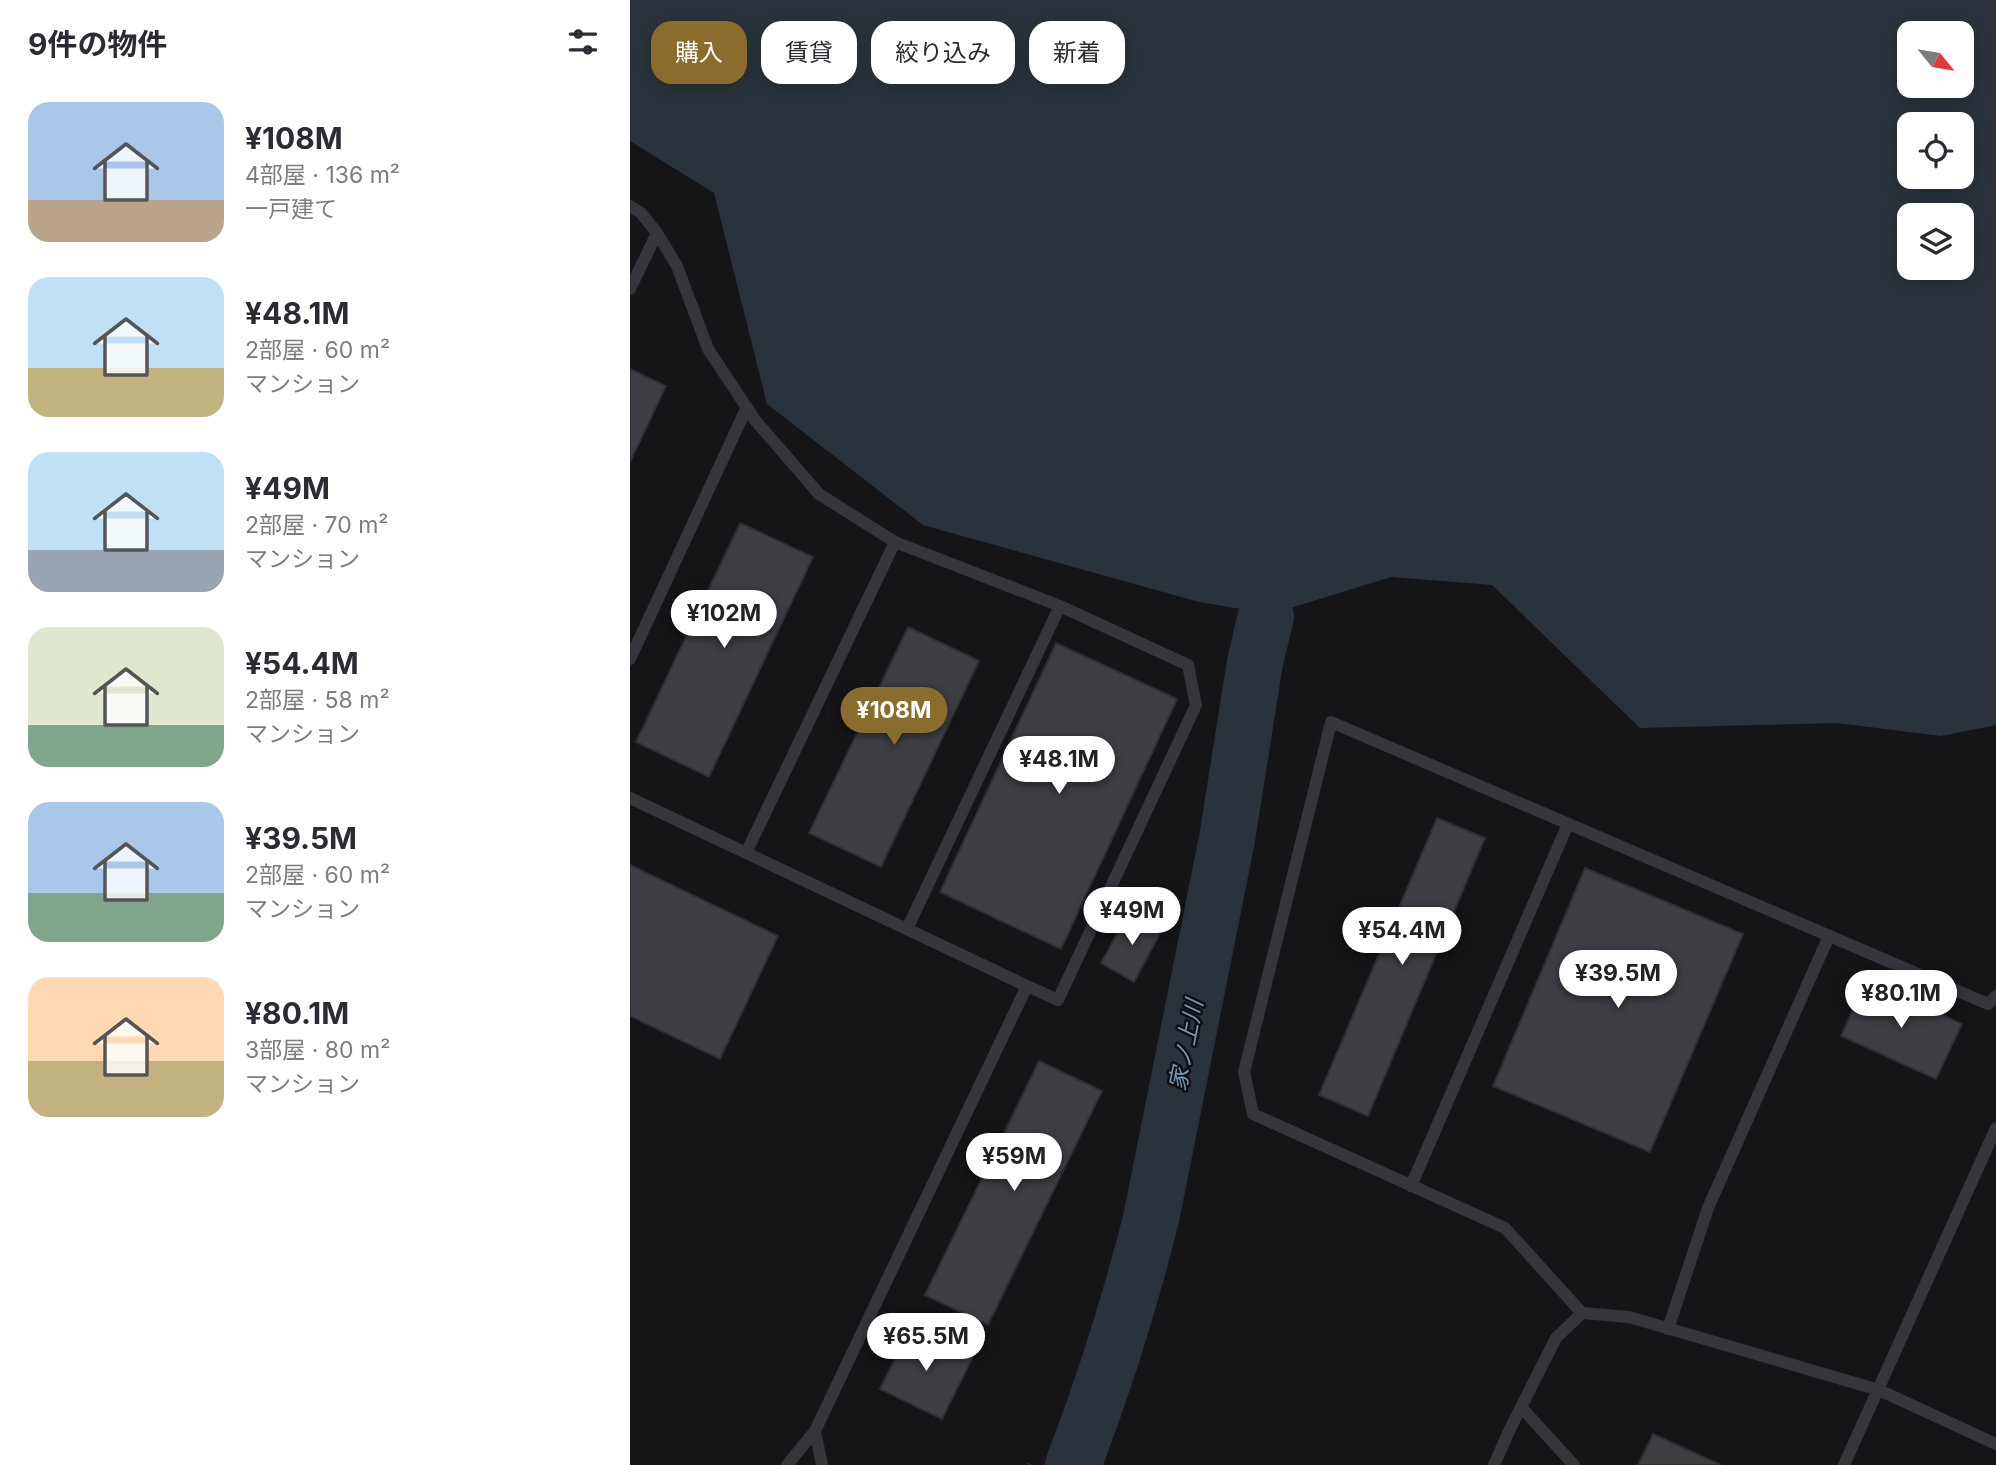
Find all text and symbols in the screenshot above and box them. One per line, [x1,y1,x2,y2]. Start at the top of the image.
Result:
chip: 購入 [651,21,747,84]
chip: 賃貸 [761,21,857,84]
chip: 絞り込み [871,21,1015,84]
chip: 新着 [1029,21,1125,84]
north arrow [1897,21,1974,98]
map controls [1897,21,1974,280]
icon: filters [564,23,602,61]
text: 9件の物件 [28,26,167,62]
button: locate [1897,112,1974,189]
text: ¥108M [245,120,343,156]
icon: home [84,130,168,214]
text: 4部屋 · 136 m² [245,161,400,189]
text: 一戸建て [245,195,337,223]
button: layers [1897,203,1974,280]
text: ¥48.1M [245,295,350,331]
icon: home [84,305,168,389]
text: 2部屋 · 60 m² [245,336,390,364]
text: マンション [245,370,360,398]
text: ¥49M [245,470,330,506]
icon: home [84,480,168,564]
text: 2部屋 · 70 m² [245,511,389,539]
text: マンション [245,545,360,573]
pin: ¥102M [675,590,773,650]
text: ¥102M [687,599,761,627]
text: ¥54.4M [245,645,359,681]
icon: home [84,655,168,739]
text: 2部屋 · 58 m² [245,686,390,714]
pin: ¥108M [845,688,943,747]
text: ¥108M [857,696,931,724]
text: マンション [245,720,360,748]
pin: ¥48.1M [1002,736,1116,796]
text: ¥48.1M [1019,745,1099,773]
text: ¥39.5M [245,820,357,856]
icon: home [84,830,168,914]
text: 2部屋 · 60 m² [245,861,390,889]
pin: ¥49M [1091,888,1173,947]
text: マンション [245,895,360,923]
text: ¥49M [1099,896,1165,924]
pin: ¥54.4M [1345,908,1459,967]
text: ¥54.4M [1358,916,1446,944]
pin: ¥39.5M [1561,950,1675,1010]
text: ¥39.5M [1575,959,1661,987]
pin: ¥80.1M [1844,970,1958,1030]
text: ¥80.1M [1861,979,1941,1007]
water label: 家ノ上川 [1163,994,1209,1093]
text: ¥80.1M [245,995,349,1031]
icon: home [84,1005,168,1089]
text: 3部屋 · 80 m² [245,1036,390,1064]
text: マンション [245,1070,360,1098]
pin: ¥59M [973,1134,1055,1193]
text: ¥59M [982,1142,1046,1170]
pin: ¥65.5M [869,1314,983,1373]
text: ¥65.5M [883,1322,969,1350]

